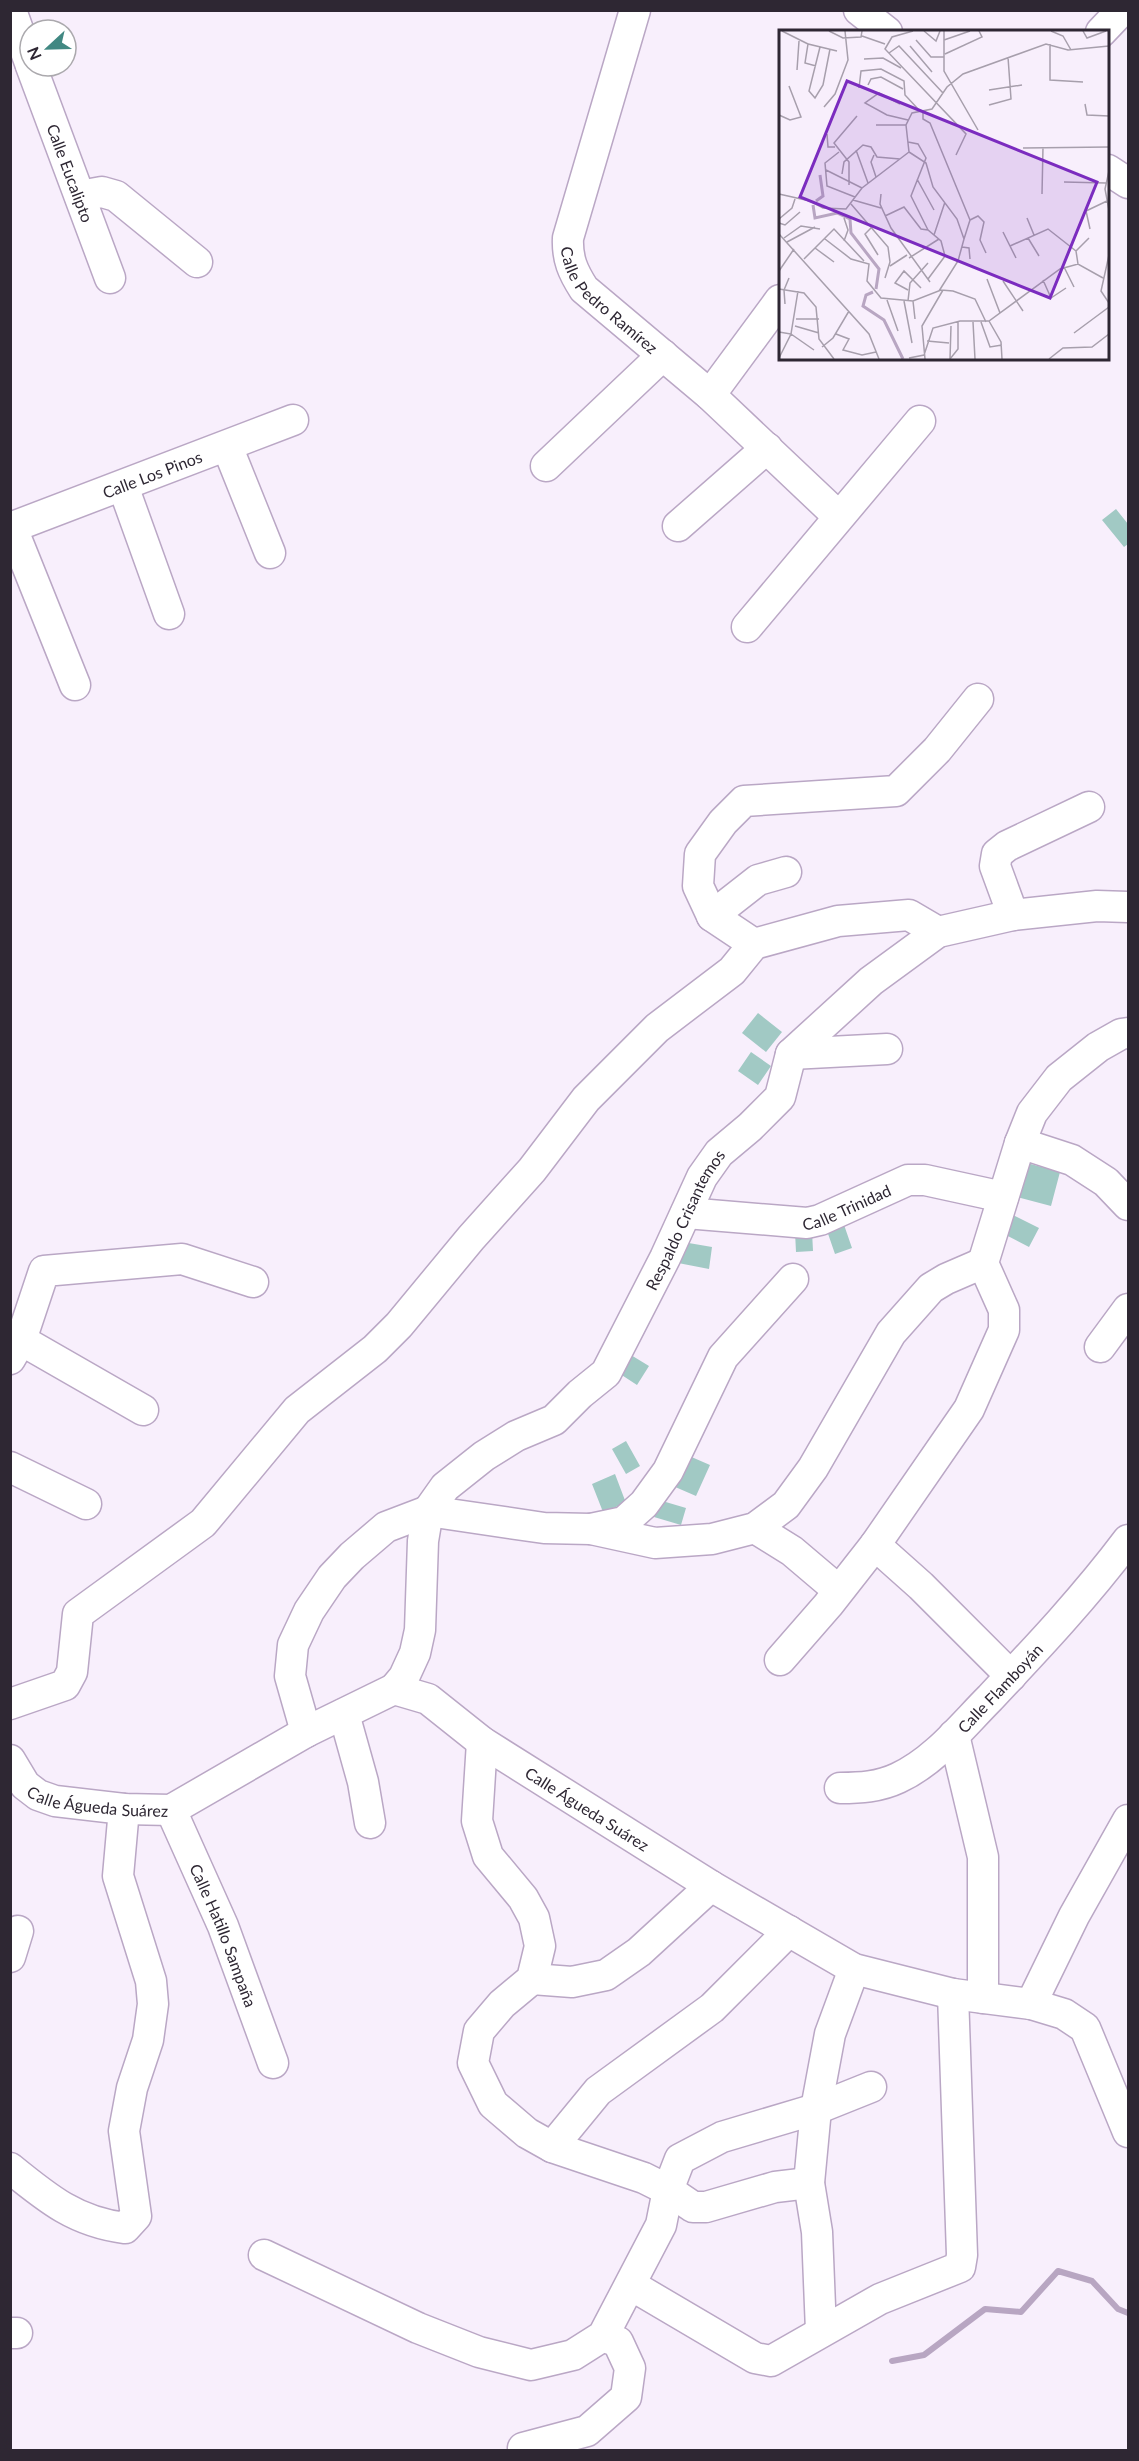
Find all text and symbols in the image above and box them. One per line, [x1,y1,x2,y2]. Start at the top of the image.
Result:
north arrow [18,18,78,78]
inset map [779,30,1109,360]
text: N [23,45,45,63]
street label: Calle Eucalipto [44,121,98,225]
street label: Calle Pedro Ramírez [558,245,662,357]
street label: Calle Los Pinos [100,446,204,501]
street label: Respaldo Crisantemos [641,1145,728,1293]
street label: Calle Trinidad [800,1180,893,1233]
street label: Calle Flamboyán [953,1639,1046,1736]
street label: Calle Águeda Suárez [522,1762,653,1854]
street label: Calle Águeda Suárez [24,1781,168,1819]
street label: Calle Hatillo Sampaña [187,1861,261,2009]

